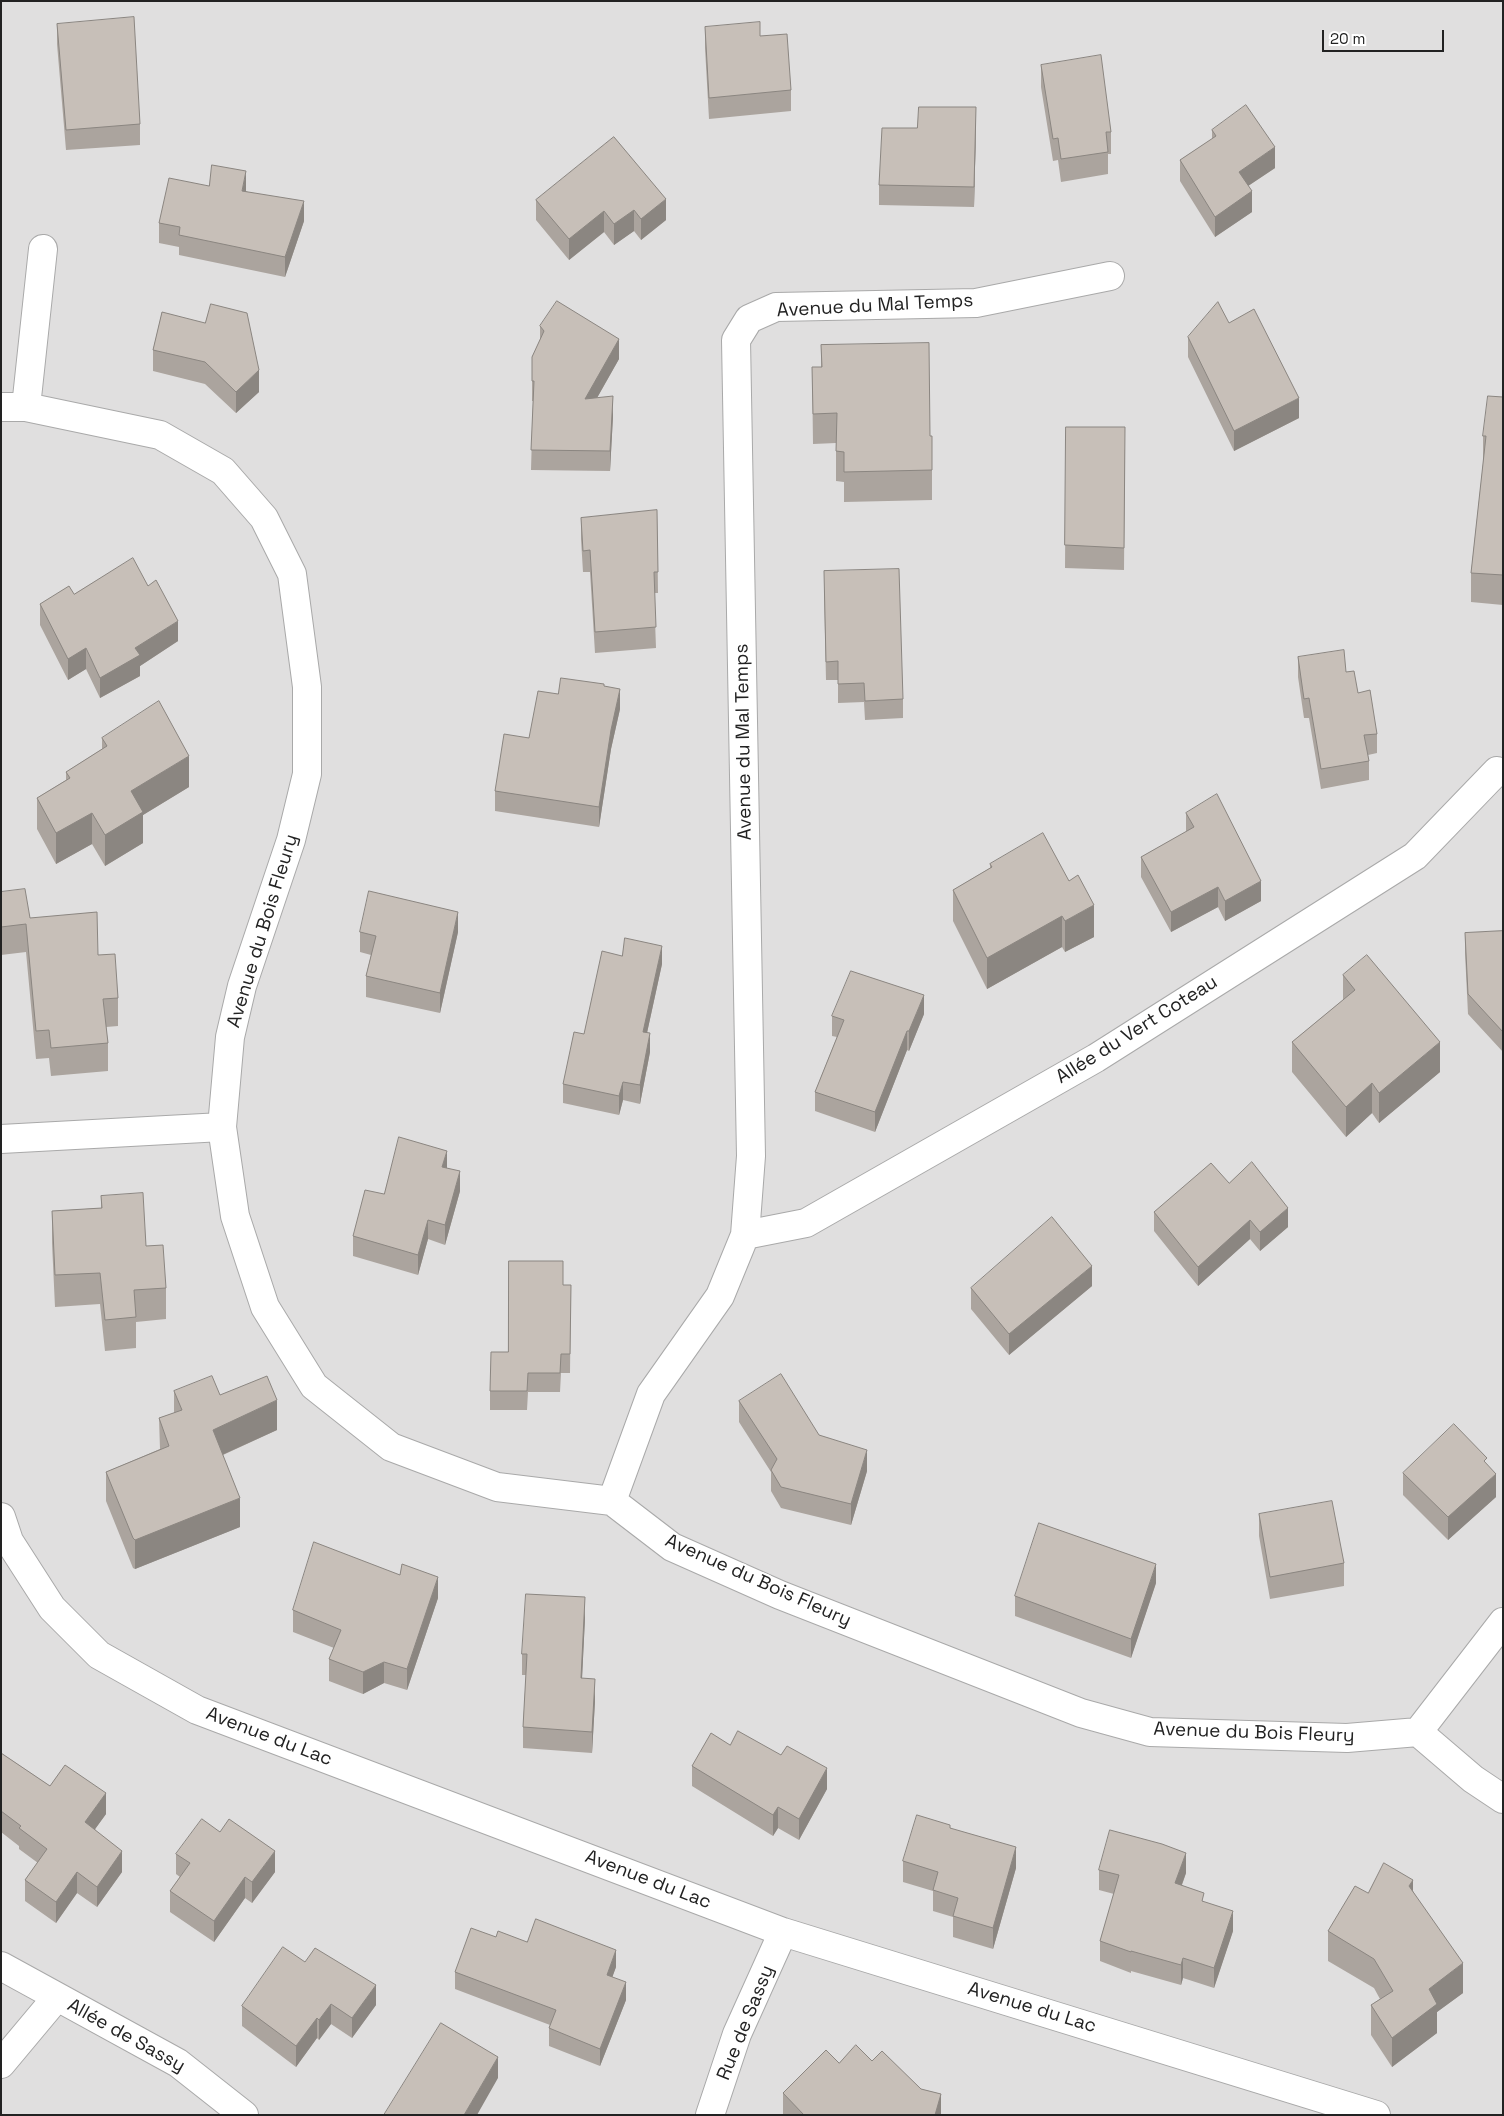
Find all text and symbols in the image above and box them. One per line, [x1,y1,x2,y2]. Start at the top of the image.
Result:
scale bar [1324,20,1446,52]
text: 20 m [1330,29,1365,48]
street label: Avenue du Mal Temps [776,289,974,323]
street label: Avenue du Mal Temps [731,643,757,841]
street label: Avenue du Bois Fleury [223,831,303,1031]
street label: Allée du Vert Coteau [1052,971,1222,1089]
street label: Avenue du Bois Fleury [661,1530,855,1632]
street label: Avenue du Lac [203,1703,335,1771]
street label: Avenue du Bois Fleury [1153,1718,1355,1748]
street label: Avenue du Lac [582,1846,714,1914]
street label: Rue de Sassy [713,1962,779,2084]
street label: Avenue du Lac [965,1978,1099,2038]
street label: Allée de Sassy [63,1994,189,2078]

